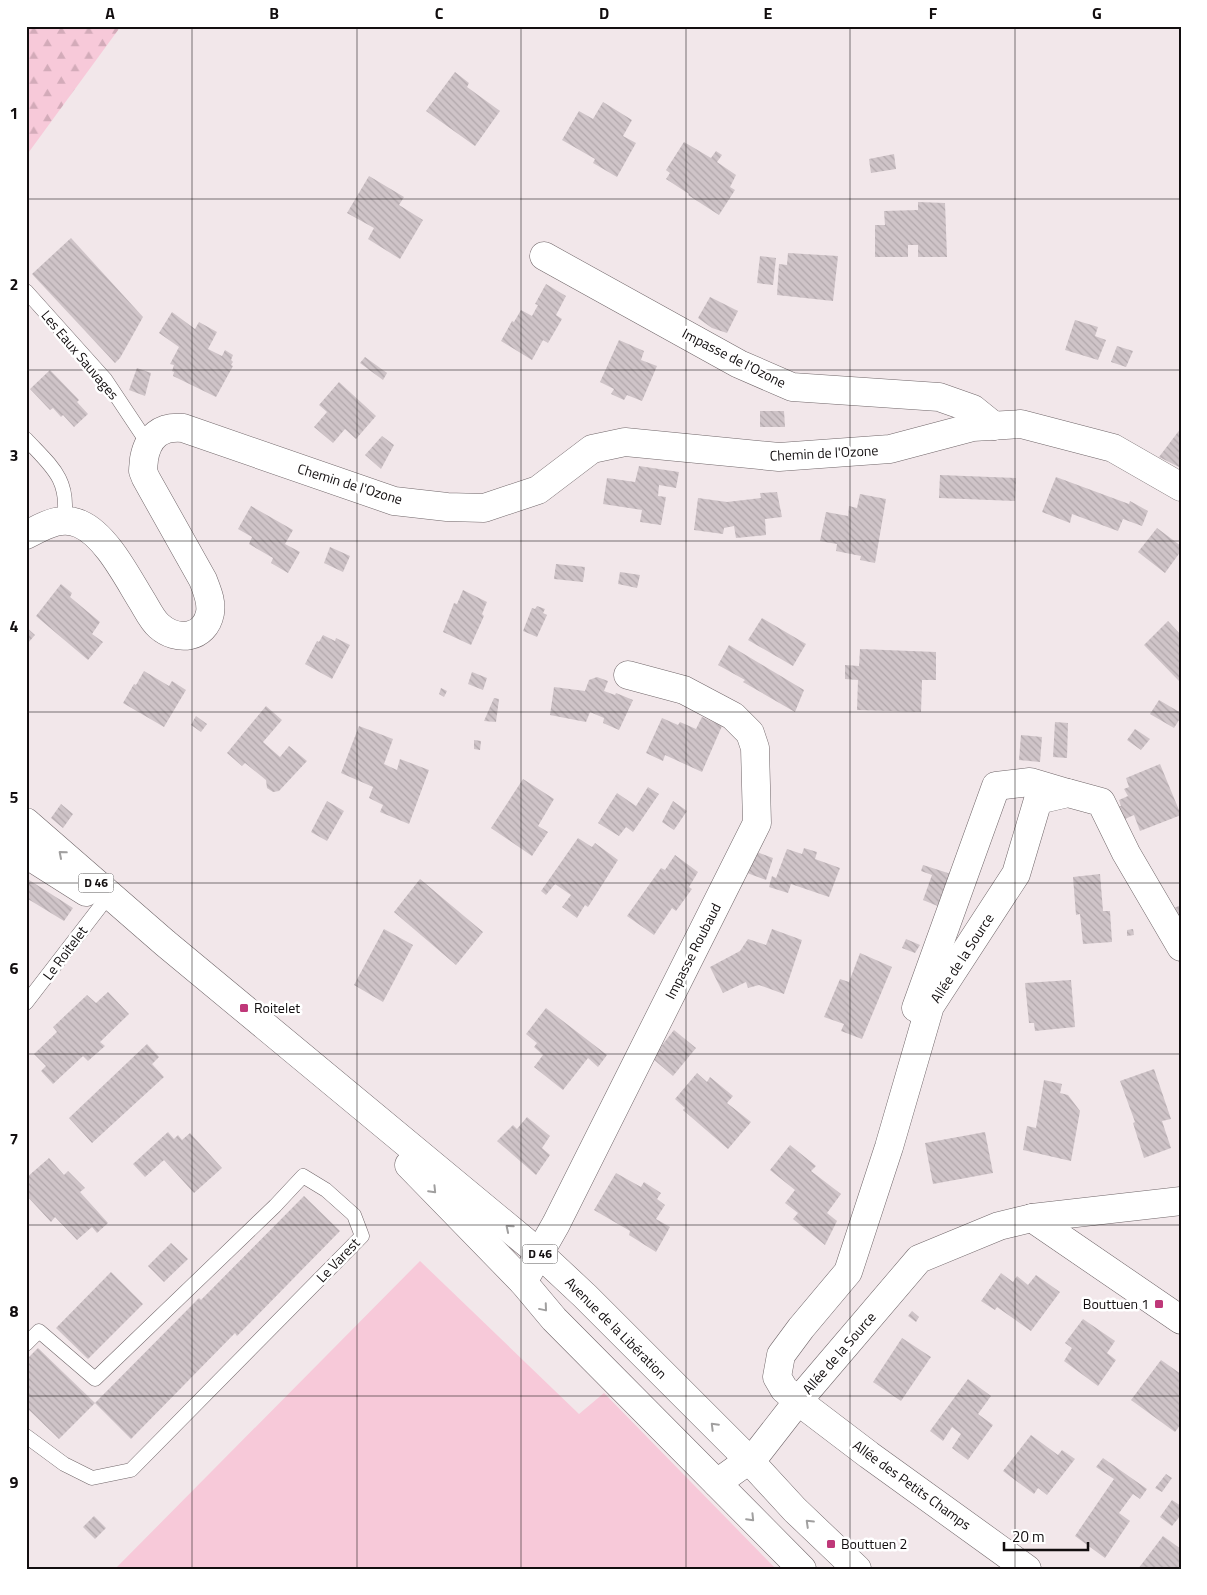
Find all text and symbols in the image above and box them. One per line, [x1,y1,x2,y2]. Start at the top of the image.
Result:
text: A [105,1,115,25]
text: B [269,1,279,25]
text: C [435,1,444,25]
text: D [599,1,609,25]
text: E [764,1,773,25]
text: F [929,1,938,25]
text: G [1092,1,1102,25]
text: 1 [10,101,18,125]
text: 2 [10,272,18,296]
street label: Les Eaux Sauvages [37,305,124,404]
street label: Impasse de l'Ozone [679,322,790,393]
street label: Chemin de l'Ozone [769,439,879,466]
text: 3 [10,443,18,467]
street label: Chemin de l'Ozone [295,458,405,509]
text: 4 [10,614,19,638]
text: 5 [10,785,19,809]
one-way arrow [59,850,68,859]
road number: D 46 [78,874,114,892]
street label: Impasse Roubaud [659,899,726,1002]
street label: Allée de la Source [925,909,998,1007]
street label: Le Roitelet [37,921,92,984]
text: 6 [10,956,19,980]
place label: Roitelet [254,997,300,1018]
marker: Roitelet [238,1002,250,1014]
text: 7 [10,1127,18,1151]
one-way arrow [427,1184,436,1193]
one-way arrow [506,1225,515,1234]
street label: Le Varest [311,1233,364,1287]
road number: D 46 [522,1244,558,1264]
street label: Avenue de la Libération [561,1272,672,1383]
place label: Bouttuen 1 [1083,1293,1149,1314]
marker: Bouttuen 1 [1153,1298,1165,1310]
text: 8 [10,1299,19,1323]
one-way arrow [539,1303,548,1312]
street label: Allée de la Source [797,1307,880,1398]
one-way arrow [711,1423,720,1432]
street label: Allée des Petits Champs [849,1434,976,1535]
text: 9 [10,1470,19,1494]
one-way arrow [745,1513,754,1522]
one-way arrow [805,1520,814,1529]
scale bar [1004,1520,1088,1552]
text: 20 m [1012,1525,1045,1548]
place label: Bouttuen 2 [841,1533,907,1554]
marker: Bouttuen 2 [825,1538,837,1550]

